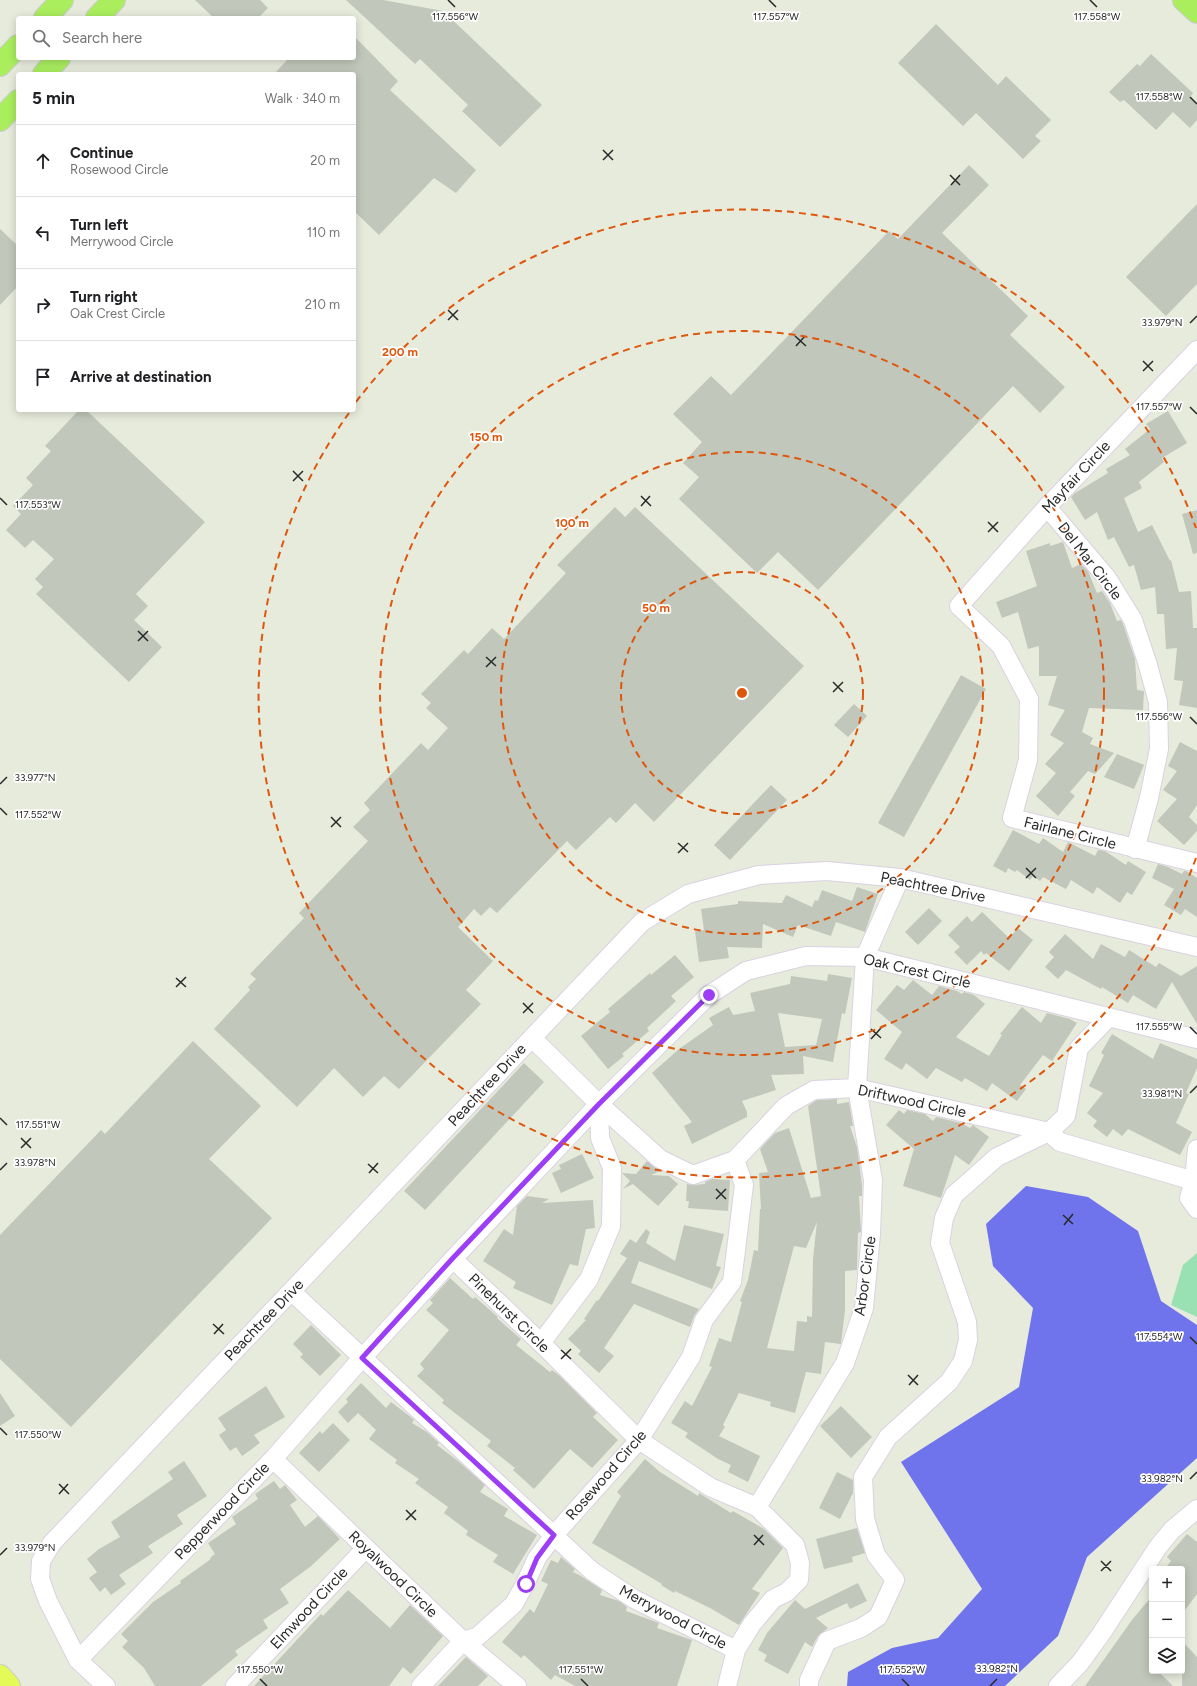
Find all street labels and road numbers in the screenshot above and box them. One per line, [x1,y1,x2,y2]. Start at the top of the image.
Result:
street label: Mayfair Circle [1038,437,1114,517]
street label: Del Mar Circle [1054,519,1126,603]
street label: Fairlane Circle [1022,813,1118,853]
street label: Peachtree Drive [879,868,987,906]
street label: Oak Crest Circle [862,950,972,992]
street label: Peachtree Drive [444,1040,530,1130]
street label: Driftwood Circle [856,1081,968,1121]
street label: Arbor Circle [850,1235,880,1317]
street label: Pinehurst Circle [465,1270,553,1356]
street label: Peachtree Drive [221,1275,307,1365]
street label: Rosewood Circle [562,1426,650,1524]
street label: Pepperwood Circle [171,1459,273,1563]
street label: Royalwood Circle [345,1527,441,1621]
street label: Elmwood Circle [267,1563,351,1653]
street label: Merrywood Circle [616,1581,730,1653]

